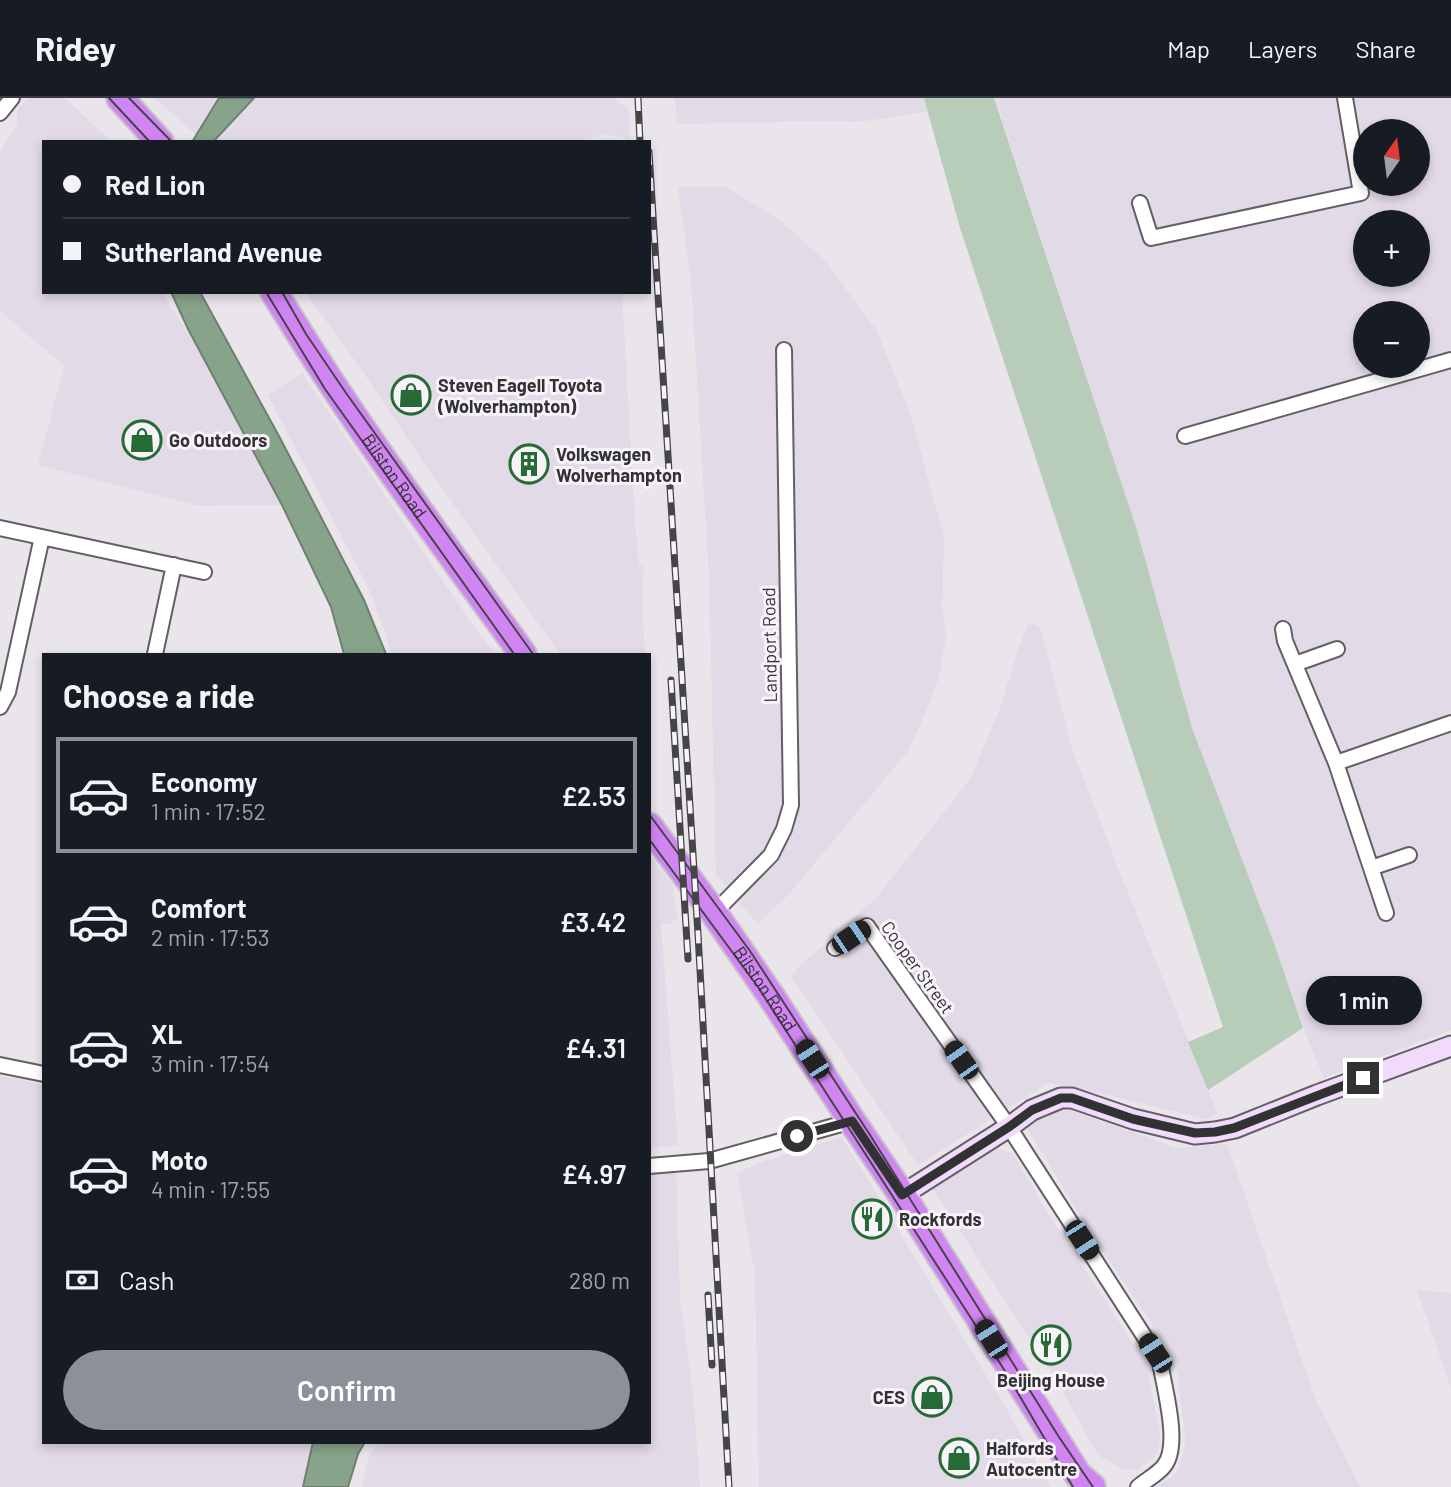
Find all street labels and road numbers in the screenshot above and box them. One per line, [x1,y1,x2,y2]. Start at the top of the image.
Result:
street label: Bilston Road [358,429,432,522]
street label: Landport Road [757,587,781,703]
street label: Cooper Street [877,916,959,1018]
street label: Bilston Road [729,942,802,1035]

